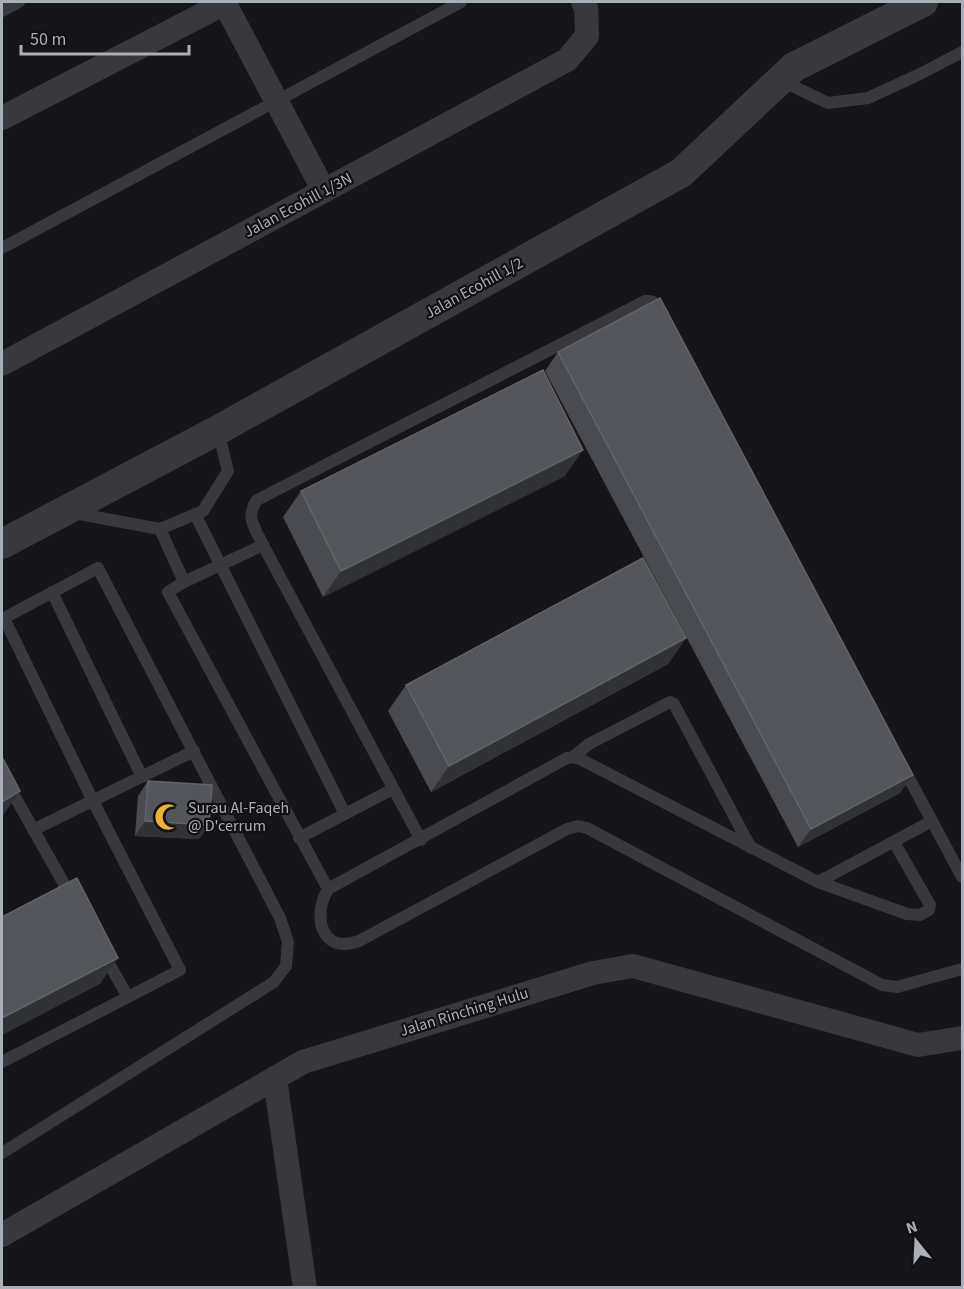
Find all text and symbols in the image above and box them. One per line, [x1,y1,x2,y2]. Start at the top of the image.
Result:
scale bar [21,18,189,56]
text: 50 m [30,27,66,52]
street label: Jalan Ecohill 1/3N [240,167,356,243]
street label: Jalan Ecohill 1/2 [421,252,527,324]
place label: Surau Al-Faqeh @ D'cerrum [188,797,289,837]
mosque icon: Surau Al-Faqeh @ D'cerrum [153,802,183,832]
street label: Jalan Rinching Hulu [397,982,531,1042]
north arrow [886,1211,946,1271]
text: N [903,1216,920,1240]

